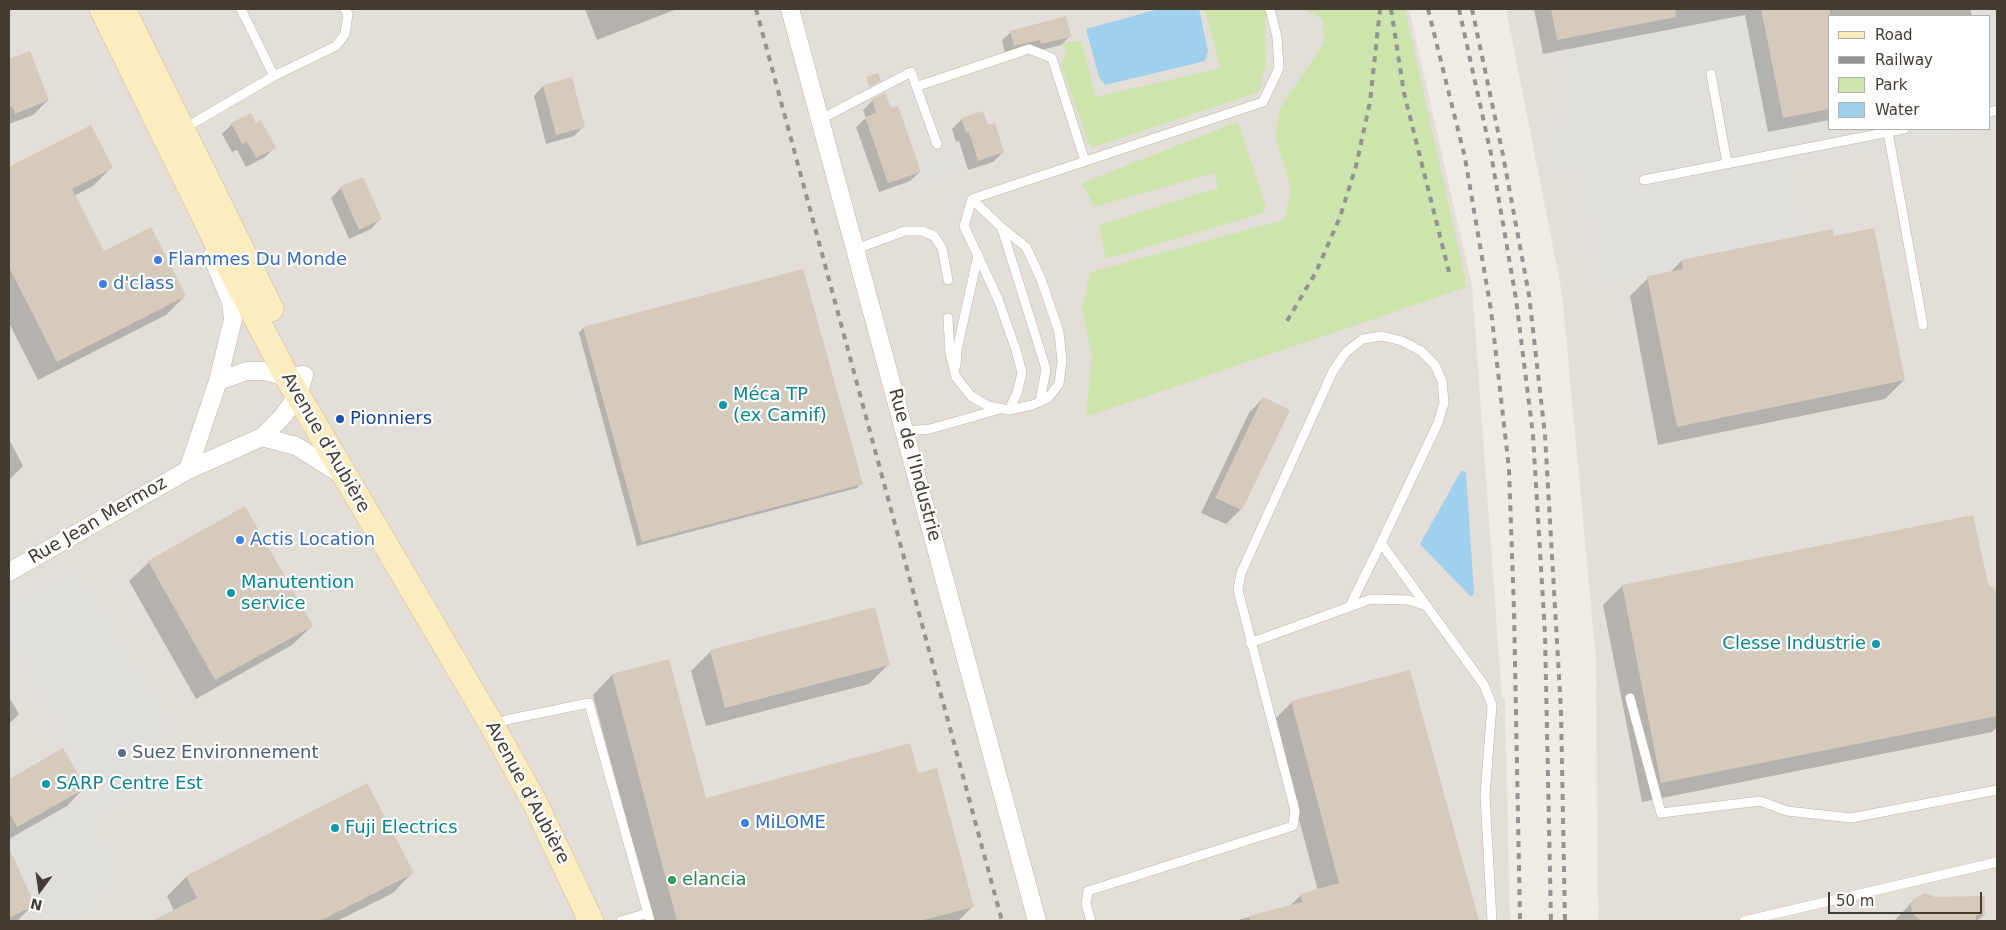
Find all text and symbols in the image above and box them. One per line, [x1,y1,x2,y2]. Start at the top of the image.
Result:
legend [1828,15,1991,130]
text: Road [1875,26,1913,44]
text: Railway [1875,51,1933,69]
text: Park [1875,76,1907,94]
text: Water [1875,101,1919,119]
place label: Flammes Du Monde [168,249,347,271]
marker: Flammes Du Monde [152,254,164,266]
place label: d'class [113,273,174,295]
marker: d'class [97,278,109,290]
street label: Avenue d'Aubière [276,369,374,517]
place label: Méca TP (ex Camif) [733,384,827,426]
street label: Rue de l'Industrie [883,386,945,544]
marker: Méca TP (ex Camif) [717,399,729,411]
place label: Pionniers [350,408,432,430]
marker: Pionniers [334,413,346,425]
street label: Rue Jean Mermoz [25,473,171,569]
place label: Actis Location [250,529,375,551]
marker: Actis Location [234,534,246,546]
place label: Manutention service [241,572,354,614]
marker: Manutention service [225,587,237,599]
place label: Clesse Industrie [1722,633,1866,655]
marker: Clesse Industrie [1870,638,1882,650]
street label: Avenue d'Aubière [480,718,574,868]
place label: Suez Environnement [132,742,318,764]
marker: Suez Environnement [116,747,128,759]
place label: SARP Centre Est [56,773,203,795]
marker: SARP Centre Est [40,778,52,790]
place label: MiLOME [755,812,826,834]
place label: Fuji Electrics [345,817,458,839]
marker: MiLOME [739,817,751,829]
marker: Fuji Electrics [329,822,341,834]
north arrow [15,865,65,915]
place label: elancia [682,869,746,891]
marker: elancia [666,874,678,886]
scale bar [1831,882,1985,914]
text: 50 m [1836,892,1874,910]
text: N [29,895,44,914]

